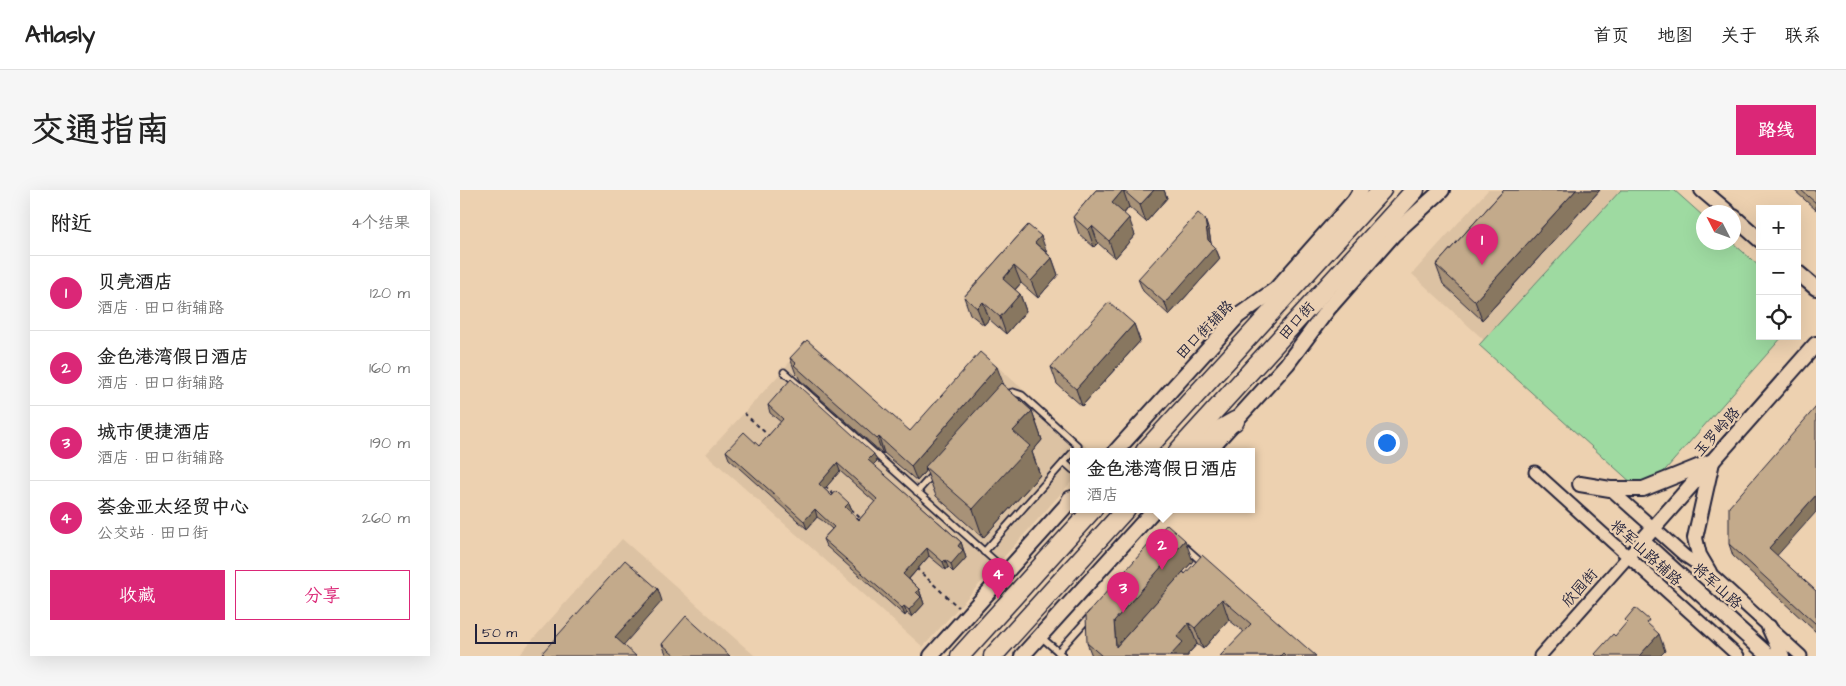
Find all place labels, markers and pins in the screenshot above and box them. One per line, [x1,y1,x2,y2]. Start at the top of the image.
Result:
pin: 1 [1466,224,1498,265]
pin: 2 [1146,529,1178,570]
pin: 4 [982,558,1014,599]
pin: 3 [1107,572,1139,613]

